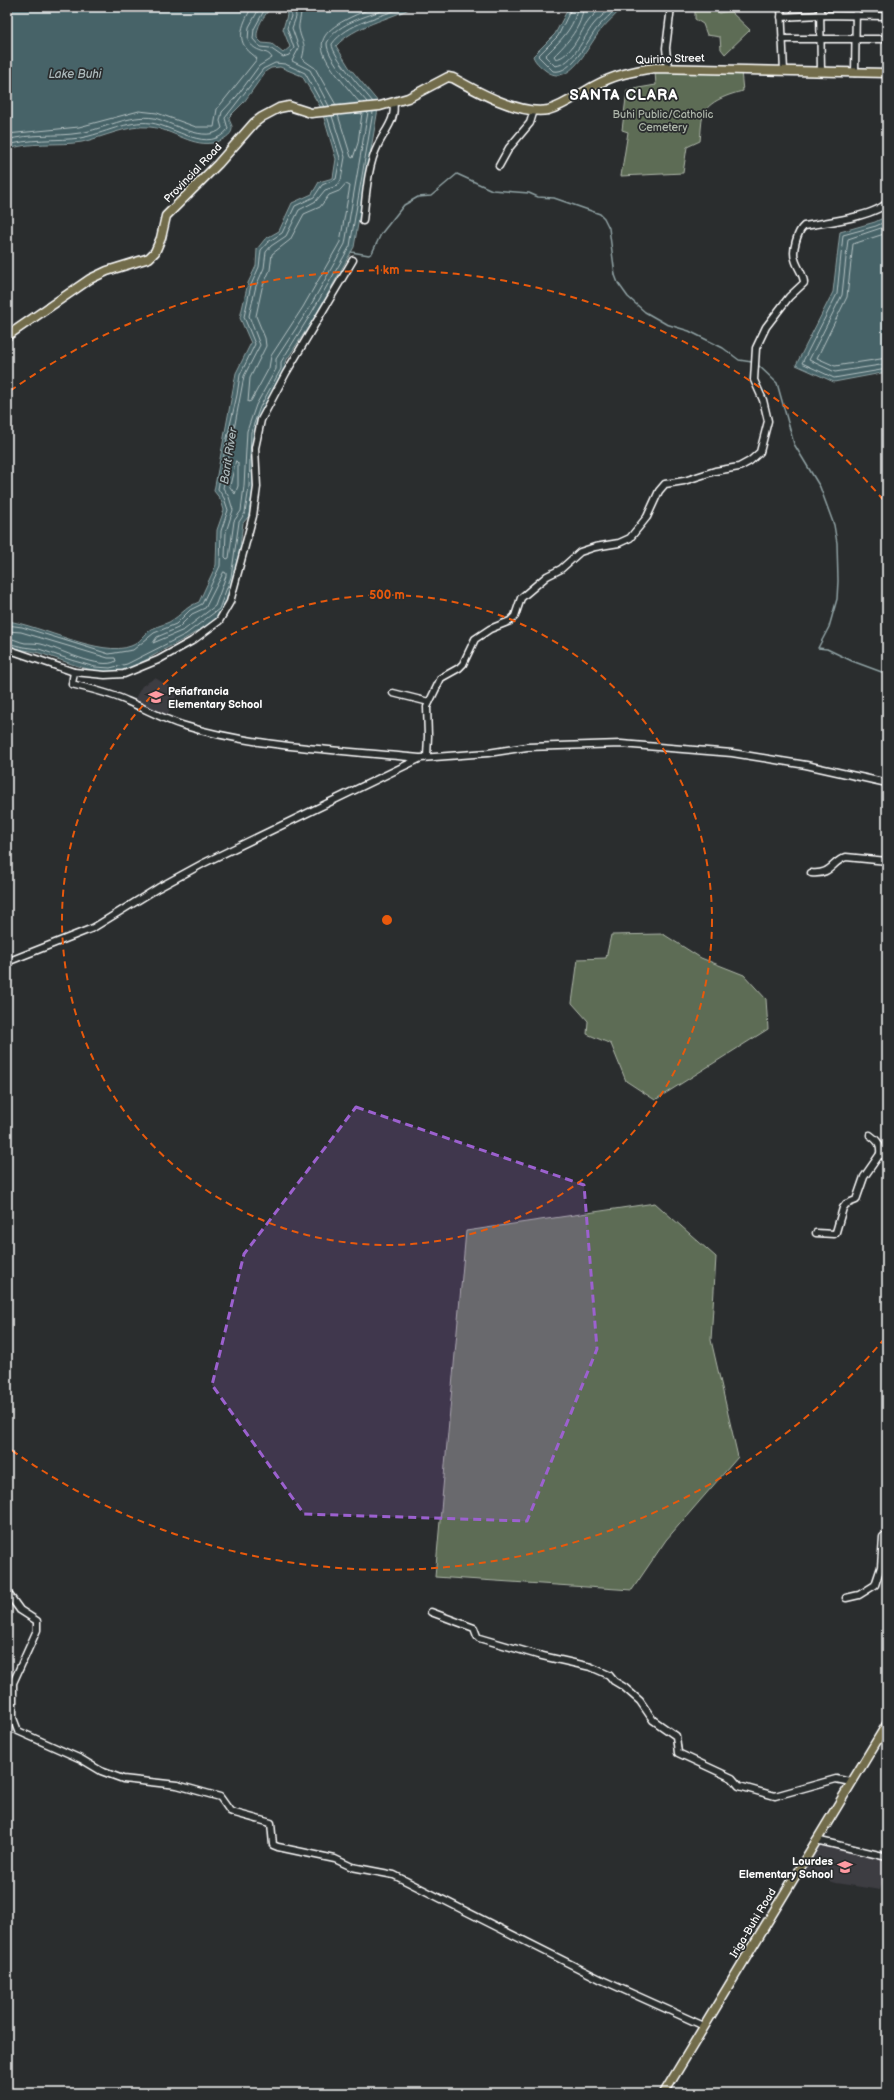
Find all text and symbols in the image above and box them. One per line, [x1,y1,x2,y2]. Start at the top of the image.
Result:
street label: Quirino Street [635,51,705,67]
water label: Lake Buhi [48,67,103,82]
district label: SANTA CLARA [570,86,678,105]
park label: Buhi Public/Catholic Cemetery [613,108,714,134]
street label: Provincial Road [161,141,225,205]
text: 1 km [375,263,399,278]
water label: Barit River [217,425,241,485]
text: 500 m [369,588,405,603]
place label: Peñafrancia Elementary School [168,685,262,711]
school or university icon: Peñafrancia Elementary School [147,688,165,706]
centre of rings [380,913,394,927]
place label: Lourdes Elementary School [739,1855,834,1881]
school or university icon: Lourdes Elementary School [836,1858,854,1876]
street label: Iriga-Buhi Road [727,1886,779,1960]

